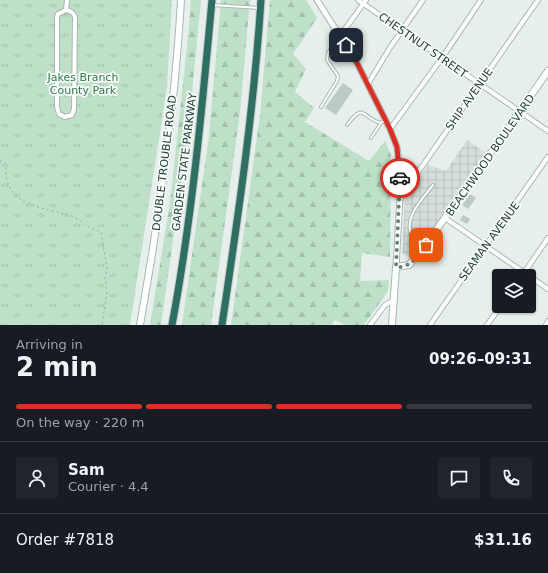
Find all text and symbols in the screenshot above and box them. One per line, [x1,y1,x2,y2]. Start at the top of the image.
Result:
street label: CHESTNUT STREET [376,10,470,81]
pin [329,28,363,62]
icon: home [335,34,357,56]
street label: SHIP AVENUE [443,66,496,133]
park label: Jakes Branch County Park [47,71,118,97]
street label: GARDEN STATE PARKWAY [170,92,199,232]
street label: BEACHWOOD BOULEVARD [443,92,537,219]
street label: DOUBLE TROUBLE ROAD [150,94,179,232]
courier [380,158,420,198]
icon: car [389,167,411,189]
street label: SEAMAN AVENUE [456,199,523,283]
pin [409,228,443,262]
icon: bag [415,234,437,256]
map controls [492,269,536,313]
button: layers [492,269,536,313]
text: Arriving in [16,337,83,352]
text: 09:26–09:31 [429,350,532,368]
text: 2 min [16,352,98,382]
text: On the way · 220 m [16,415,144,430]
button: person [16,457,58,499]
button: chat [438,457,480,499]
button: phone [490,457,532,499]
text: Sam [68,461,105,479]
text: Courier · 4.4 [68,479,149,494]
text: Order #7818 [16,531,114,549]
text: $31.16 [474,531,532,549]

